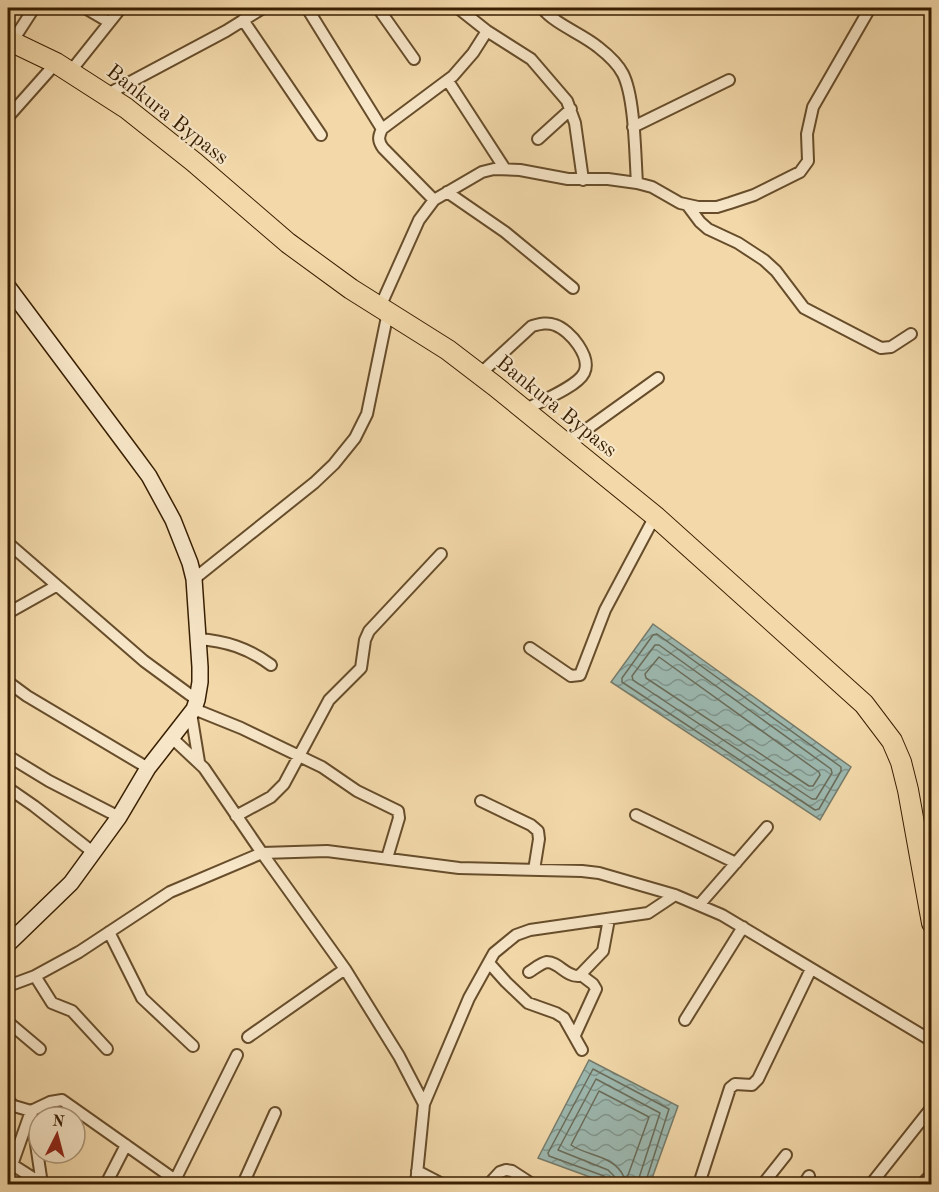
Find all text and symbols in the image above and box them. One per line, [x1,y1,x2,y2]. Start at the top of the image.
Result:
street label: Bankura Bypass [102,61,232,169]
street label: Bankura Bypass [492,352,620,462]
north arrow [27,1105,87,1165]
text: N [51,1113,66,1131]

